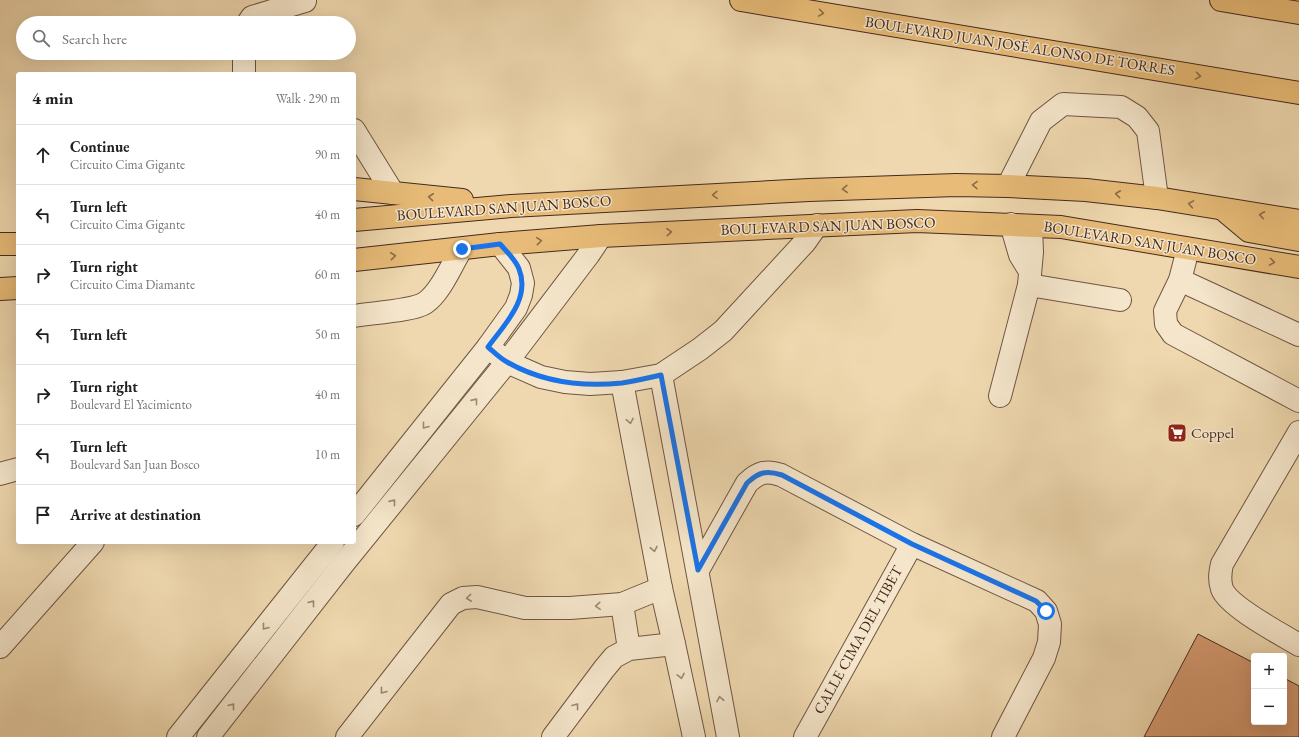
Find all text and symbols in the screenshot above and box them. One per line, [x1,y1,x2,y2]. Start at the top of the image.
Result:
one-way arrow [818,8,824,17]
street label: BOULEVARD JUAN JOSÉ ALONSO DE TORRES [864,12,1176,79]
search box [16,16,356,60]
icon: search [30,27,52,49]
text: Search here [62,29,127,48]
one-way arrow [1195,71,1201,80]
text: 4 min [32,87,73,109]
text: Walk · 290 m [276,90,340,107]
text: Continue [70,137,130,156]
icon: ahead [32,144,54,166]
text: 90 m [315,146,340,163]
text: Circuito Cima Gigante [70,156,185,173]
one-way arrow [972,181,978,189]
one-way arrow [842,185,848,193]
one-way arrow [1115,189,1121,198]
street label: BOULEVARD SAN JUAN BOSCO [396,191,612,224]
one-way arrow [712,191,718,200]
one-way arrow [428,193,434,202]
text: Turn left [70,197,127,216]
one-way arrow [1188,200,1194,208]
icon: left [32,204,54,226]
text: 40 m [315,206,340,223]
one-way arrow [1259,211,1265,220]
street label: BOULEVARD SAN JUAN BOSCO [720,212,936,239]
text: Circuito Cima Gigante [70,216,185,233]
street label: BOULEVARD SAN JUAN BOSCO [1042,216,1258,269]
one-way arrow [666,228,672,237]
one-way arrow [536,237,542,246]
route end [453,240,471,258]
one-way arrow [390,252,396,261]
text: Turn right [70,257,138,276]
one-way arrow [1268,257,1275,266]
icon: right [32,264,54,286]
text: 60 m [315,266,340,283]
text: Circuito Cima Diamante [70,276,195,293]
icon: left [32,324,54,346]
text: Turn left [70,325,127,344]
text: 50 m [315,326,340,343]
text: Turn right [70,377,138,396]
icon: right [32,384,54,406]
text: 40 m [315,386,340,403]
text: Boulevard El Yacimiento [70,396,192,413]
one-way arrow [471,399,478,406]
one-way arrow [625,418,633,424]
one-way arrow [423,422,430,429]
supermarket icon: Coppel [1166,422,1188,444]
place label: Coppel [1191,423,1234,442]
text: Turn left [70,437,127,456]
icon: left [32,444,54,466]
text: 10 m [315,446,340,463]
text: Boulevard San Juan Bosco [70,456,200,473]
one-way arrow [388,499,395,507]
icon: arrive [32,504,54,526]
text: Arrive at destination [70,505,201,524]
one-way arrow [649,545,658,552]
street label: CALLE CIMA DEL TIBET [809,561,907,717]
one-way arrow [466,593,472,602]
one-way arrow [307,601,314,608]
one-way arrow [595,601,601,610]
route start [1037,602,1055,620]
one-way arrow [263,623,270,630]
map controls [1251,653,1287,725]
button: + [1251,653,1287,689]
one-way arrow [676,672,685,679]
one-way arrow [380,687,387,694]
button: − [1251,689,1287,725]
one-way arrow [717,696,725,702]
one-way arrow [571,703,578,710]
one-way arrow [227,704,234,711]

